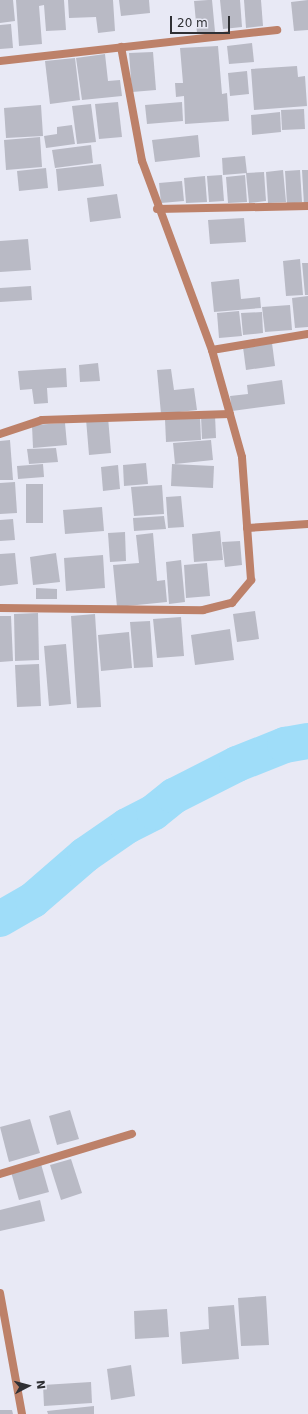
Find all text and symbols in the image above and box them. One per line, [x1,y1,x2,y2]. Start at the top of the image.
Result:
scale bar [172,8,232,34]
text: 20 m [177,16,208,30]
north arrow [8,1366,48,1406]
text: N [33,1379,47,1390]

